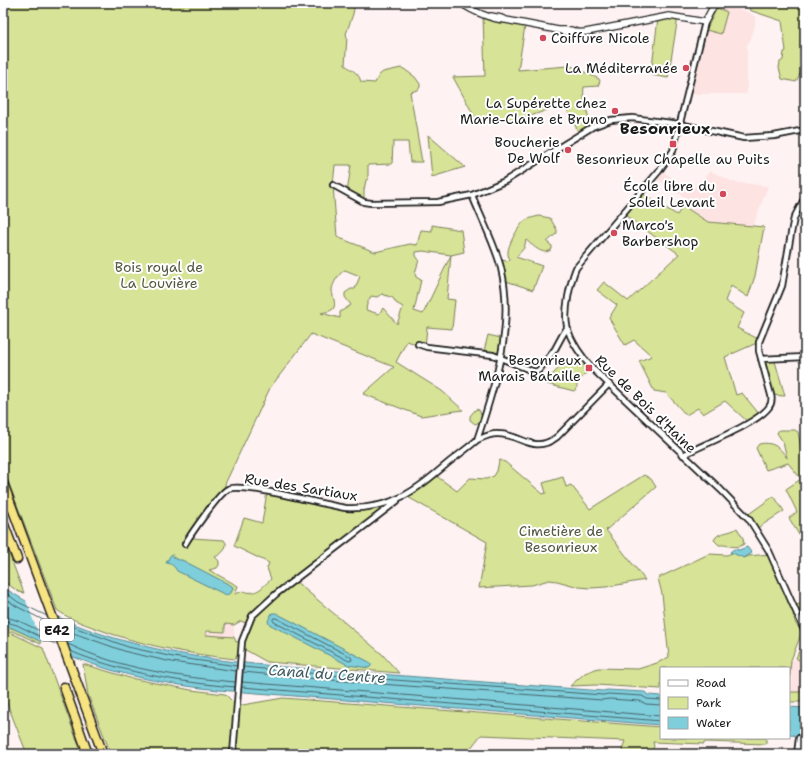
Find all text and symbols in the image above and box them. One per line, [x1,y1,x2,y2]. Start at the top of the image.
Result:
place label: Coiffure Nicole [551,29,650,47]
marker: Coiffure Nicole [538,33,548,43]
place label: La Méditerranée [565,59,678,77]
marker: La Méditerranée [681,63,691,73]
place label: La Supérette chez Marie-Claire et Bruno [460,94,607,128]
marker: La Supérette chez Marie-Claire et Bruno [610,106,620,116]
district label: Besonrieux [620,118,710,139]
place label: Boucherie De Wolf [495,133,561,167]
marker: Besonrieux Chapelle au Puits [668,139,678,149]
marker: Boucherie De Wolf [563,145,573,155]
place label: Besonrieux Chapelle au Puits [576,150,770,168]
place label: École libre du Soleil Levant [623,177,715,211]
marker: École libre du Soleil Levant [718,189,728,199]
place label: Marco's Barbershop [622,216,698,250]
marker: Marco's Barbershop [609,228,619,238]
park label: Bois royal de La Louvière [115,258,203,292]
place label: Besonrieux Marais Bataille [478,351,581,385]
street label: Rue de Bois d'Haine [592,351,700,457]
marker: Besonrieux Marais Bataille [584,363,594,373]
street label: Rue des Sartiaux [243,469,359,505]
park label: Cimetière de Besonrieux [519,522,603,556]
road number: E42 [40,619,74,641]
water label: Canal du Centre [268,660,386,688]
legend [660,667,790,739]
text: Road [696,675,727,691]
text: Park [696,695,722,711]
text: Water [696,715,732,731]

